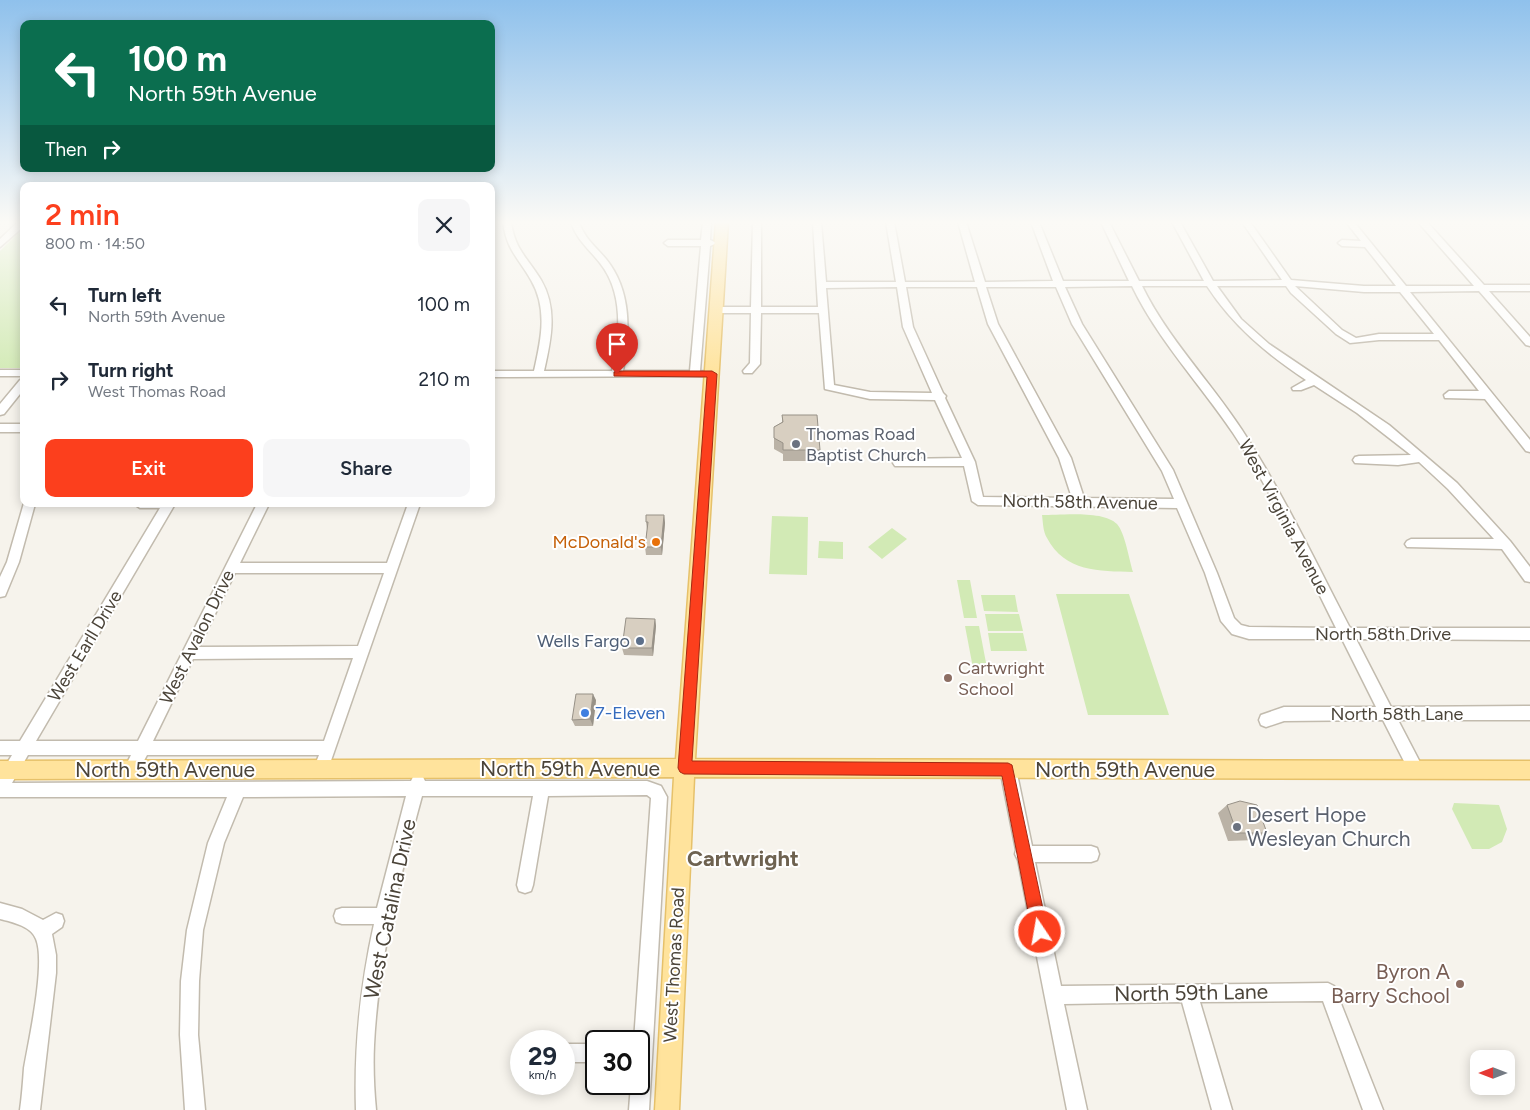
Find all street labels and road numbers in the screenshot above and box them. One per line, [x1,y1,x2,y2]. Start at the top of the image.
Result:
street label: West Virginia Avenue [1234,436,1334,598]
street label: North 58th Avenue [1002,490,1158,514]
street label: West Avalon Drive [155,566,239,708]
street label: West Earll Drive [43,586,127,706]
street label: North 58th Drive [1315,623,1451,645]
street label: North 58th Lane [1331,703,1464,725]
street label: North 59th Avenue [480,756,660,781]
street label: North 59th Avenue [75,757,255,782]
street label: North 59th Avenue [1035,757,1215,782]
street label: West Catalina Drive [358,816,421,1001]
street label: West Thomas Road [659,887,689,1043]
street label: North 59th Lane [1114,979,1268,1006]

